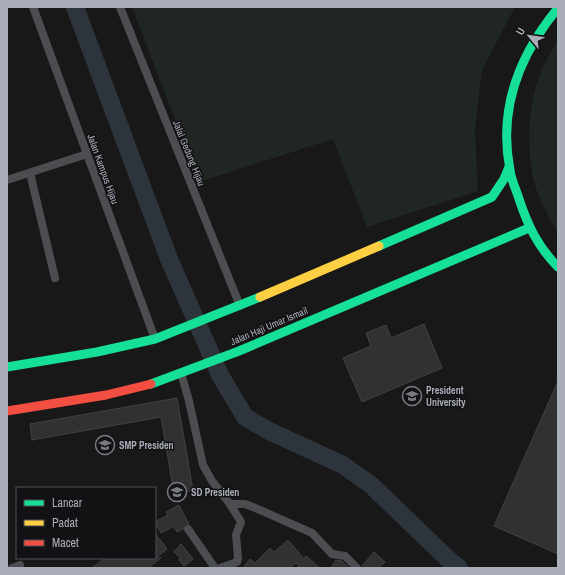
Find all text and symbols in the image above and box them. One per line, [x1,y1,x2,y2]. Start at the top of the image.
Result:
north arrow [509,16,549,56]
text: U [513,25,528,37]
street label: Jalal Gedung Hijau [170,118,208,188]
street label: Jalan Kampus Hijau [84,132,122,206]
street label: Jalan Haji Umar Ismail [228,304,310,348]
place label: President University [426,384,466,409]
school or university icon: President University [401,385,423,407]
school or university icon: SMP Presiden [94,434,116,456]
place label: SMP Presiden [119,439,174,452]
school or university icon: SD Presiden [166,481,188,503]
place label: SD Presiden [191,486,239,499]
legend [16,487,156,559]
text: Lancar [52,495,83,511]
text: Padat [52,515,78,531]
text: Macet [52,535,79,551]

